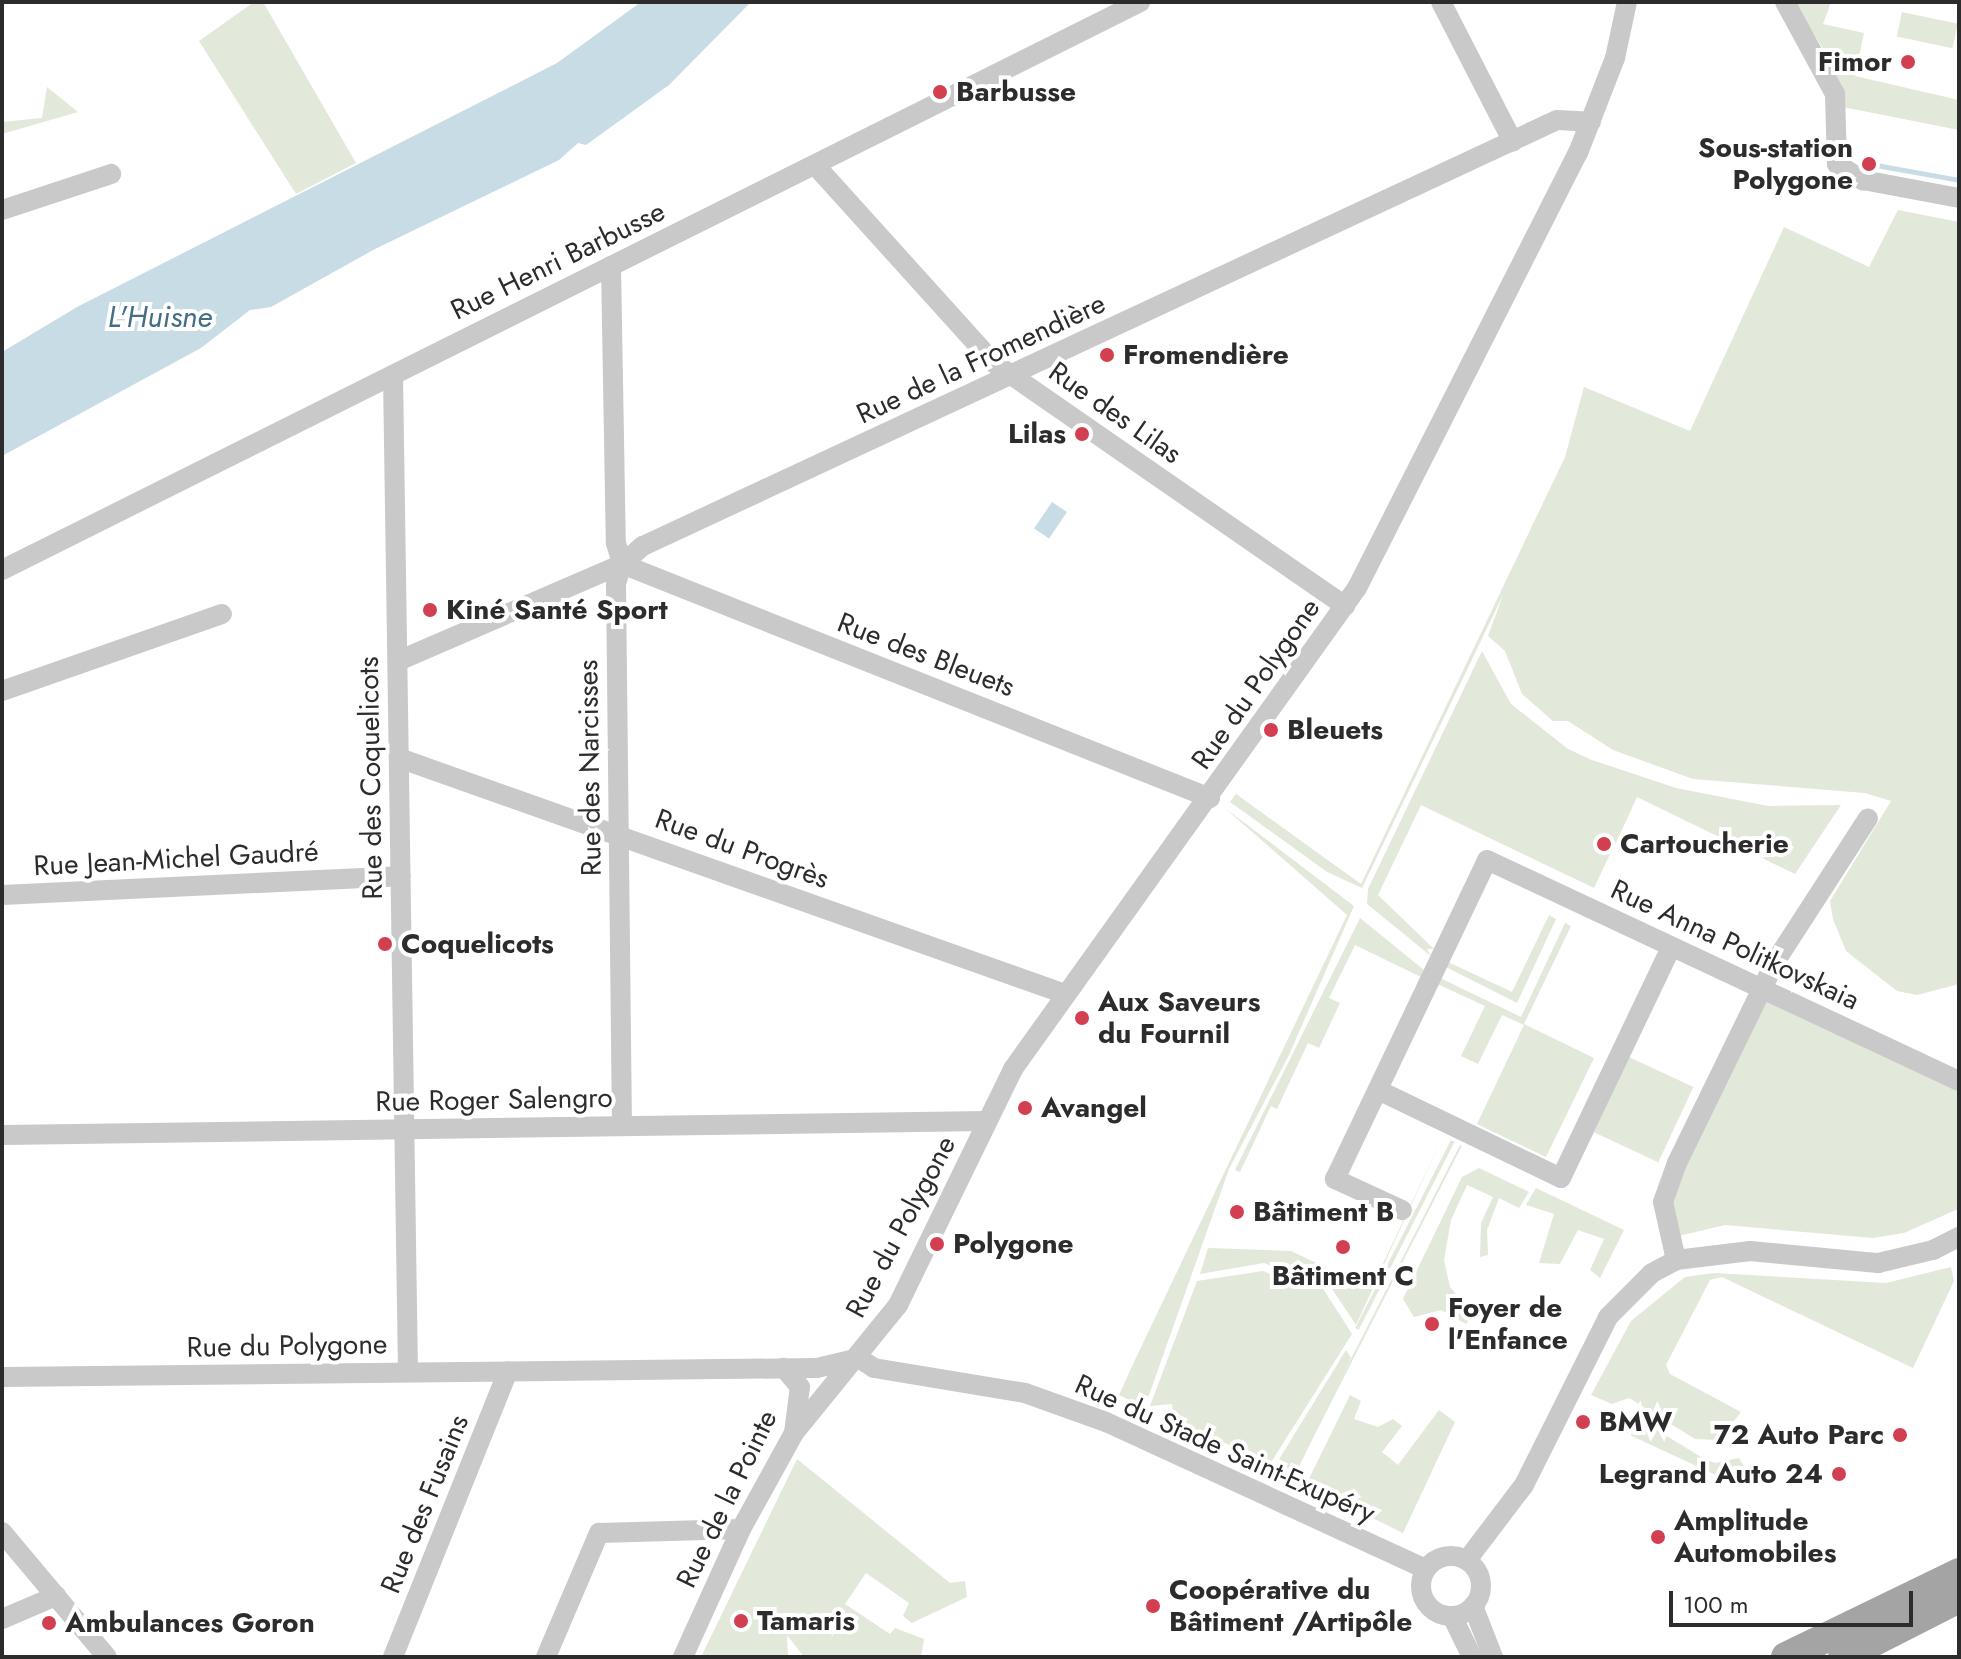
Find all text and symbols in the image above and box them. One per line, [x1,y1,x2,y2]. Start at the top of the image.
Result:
place label: Fimor [1818,45,1892,79]
marker: Fimor [1899,53,1917,71]
place label: Barbusse [956,75,1076,109]
marker: Barbusse [931,83,949,101]
place label: Sous-station Polygone [1698,131,1853,197]
marker: Sous-station Polygone [1860,155,1878,173]
street label: Rue Henri Barbusse [445,195,671,327]
street label: Rue de la Fromendière [851,287,1111,431]
water label: L'Huisne [108,299,212,335]
place label: Fromendière [1123,338,1289,372]
marker: Fromendière [1098,346,1116,364]
street label: Rue des Lilas [1042,355,1188,471]
place label: Lilas [1008,417,1066,451]
marker: Lilas [1073,425,1091,443]
street label: Rue du Polygone [1185,592,1327,776]
place label: Kiné Santé Sport [446,593,668,627]
marker: Kiné Santé Sport [421,601,439,619]
street label: Rue des Bleuets [833,606,1019,704]
street label: Rue des Coquelicots [352,656,390,900]
street label: Rue des Narcisses [571,659,609,877]
place label: Bleuets [1287,713,1383,747]
marker: Bleuets [1262,721,1280,739]
street label: Rue du Progrès [651,802,833,896]
place label: Cartoucherie [1620,827,1789,861]
street label: Rue Jean-Michel Gaudré [33,835,319,883]
marker: Cartoucherie [1595,835,1613,853]
street label: Rue Anna Politkovskaia [1606,873,1864,1017]
place label: Coquelicots [401,927,554,961]
marker: Coquelicots [376,935,394,953]
place label: Aux Saveurs du Fournil [1098,985,1261,1051]
marker: Aux Saveurs du Fournil [1073,1009,1091,1027]
street label: Rue Roger Salengro [375,1081,613,1119]
place label: Avangel [1041,1091,1147,1125]
marker: Avangel [1016,1099,1034,1117]
street label: Rue du Polygone [839,1130,963,1324]
place label: Bâtiment B [1253,1195,1394,1229]
marker: Bâtiment B [1228,1203,1246,1221]
place label: Polygone [953,1227,1074,1261]
marker: Polygone [928,1235,946,1253]
marker: Bâtiment C [1334,1238,1352,1256]
place label: Bâtiment C [1272,1259,1414,1293]
place label: Foyer de l'Enfance [1448,1291,1568,1357]
marker: Foyer de l'Enfance [1423,1315,1441,1333]
street label: Rue du Polygone [186,1327,388,1365]
street label: Rue du Stade Saint-Exupéry [1070,1368,1380,1530]
street label: Rue de la Pointe [670,1405,784,1593]
place label: BMW [1599,1405,1672,1439]
street label: Rue des Fusains [374,1410,476,1598]
marker: BMW [1574,1413,1592,1431]
place label: 72 Auto Parc [1714,1418,1884,1452]
marker: 72 Auto Parc [1891,1426,1909,1444]
place label: Legrand Auto 24 [1599,1457,1823,1491]
marker: Legrand Auto 24 [1830,1465,1848,1483]
place label: Amplitude Automobiles [1674,1504,1836,1570]
marker: Amplitude Automobiles [1649,1528,1667,1546]
place label: Coopérative du Bâtiment /Artipôle [1169,1573,1412,1639]
scale bar [1673,1575,1917,1625]
text: 100 m [1683,1587,1749,1622]
marker: Coopérative du Bâtiment /Artipôle [1144,1597,1162,1615]
place label: Tamaris [757,1604,855,1638]
place label: Ambulances Goron [65,1606,315,1640]
marker: Tamaris [732,1612,750,1630]
marker: Ambulances Goron [40,1614,58,1632]

